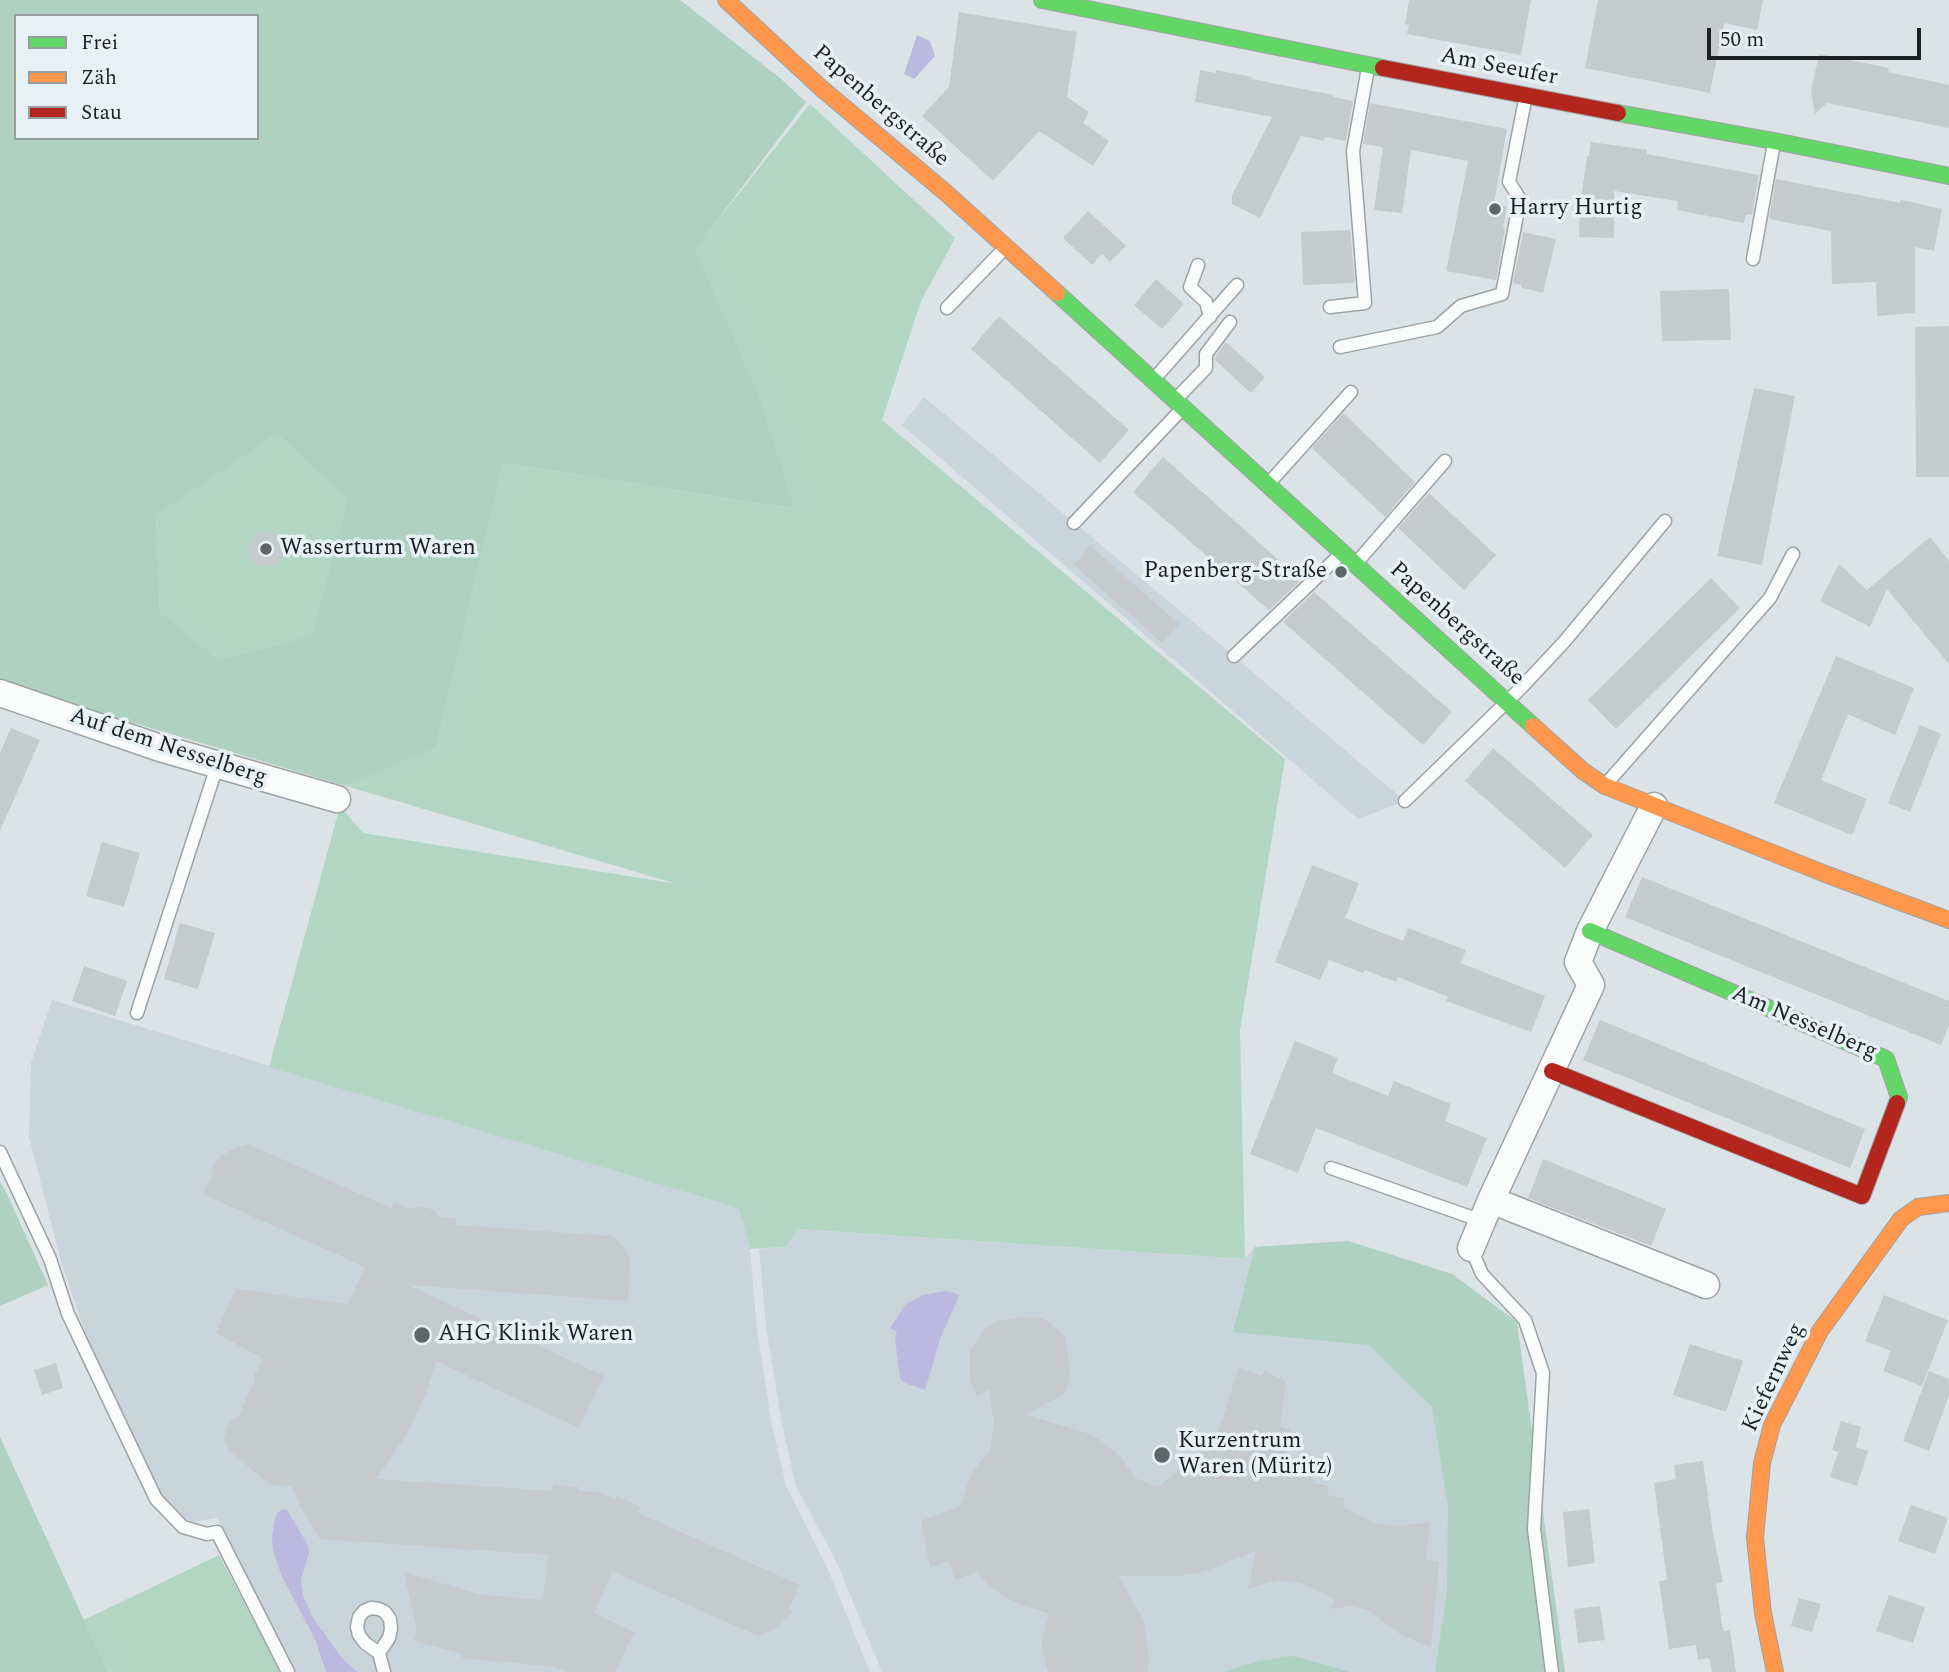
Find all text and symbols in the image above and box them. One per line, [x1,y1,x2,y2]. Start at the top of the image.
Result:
legend [14,14,259,140]
scale bar [1711,14,1924,58]
text: 50 m [1720,24,1764,56]
text: Frei [81,27,118,59]
street label: Papenbergstraße [806,40,954,174]
street label: Am Seeufer [1438,43,1560,93]
text: Zäh [81,62,117,94]
text: Stau [81,97,122,129]
place label: Harry Hurtig [1509,195,1642,223]
marker: Harry Hurtig [1487,201,1503,217]
place label: Wasserturm Waren [280,535,476,563]
marker: Wasserturm Waren [258,541,274,557]
street label: Papenbergstraße [1383,557,1529,693]
place label: Papenberg-Straße [1143,558,1327,586]
marker: Papenberg-Straße [1333,564,1349,580]
street label: Auf dem Nesselberg [66,703,270,793]
street label: Am Nesselberg [1727,981,1881,1067]
street label: Kiefernweg [1738,1319,1812,1437]
place label: AHG Klinik Waren [438,1321,633,1349]
marker: AHG Klinik Waren [412,1325,432,1345]
place label: Kurzentrum Waren (Müritz) [1178,1428,1332,1482]
marker: Kurzentrum Waren (Müritz) [1152,1445,1172,1465]

